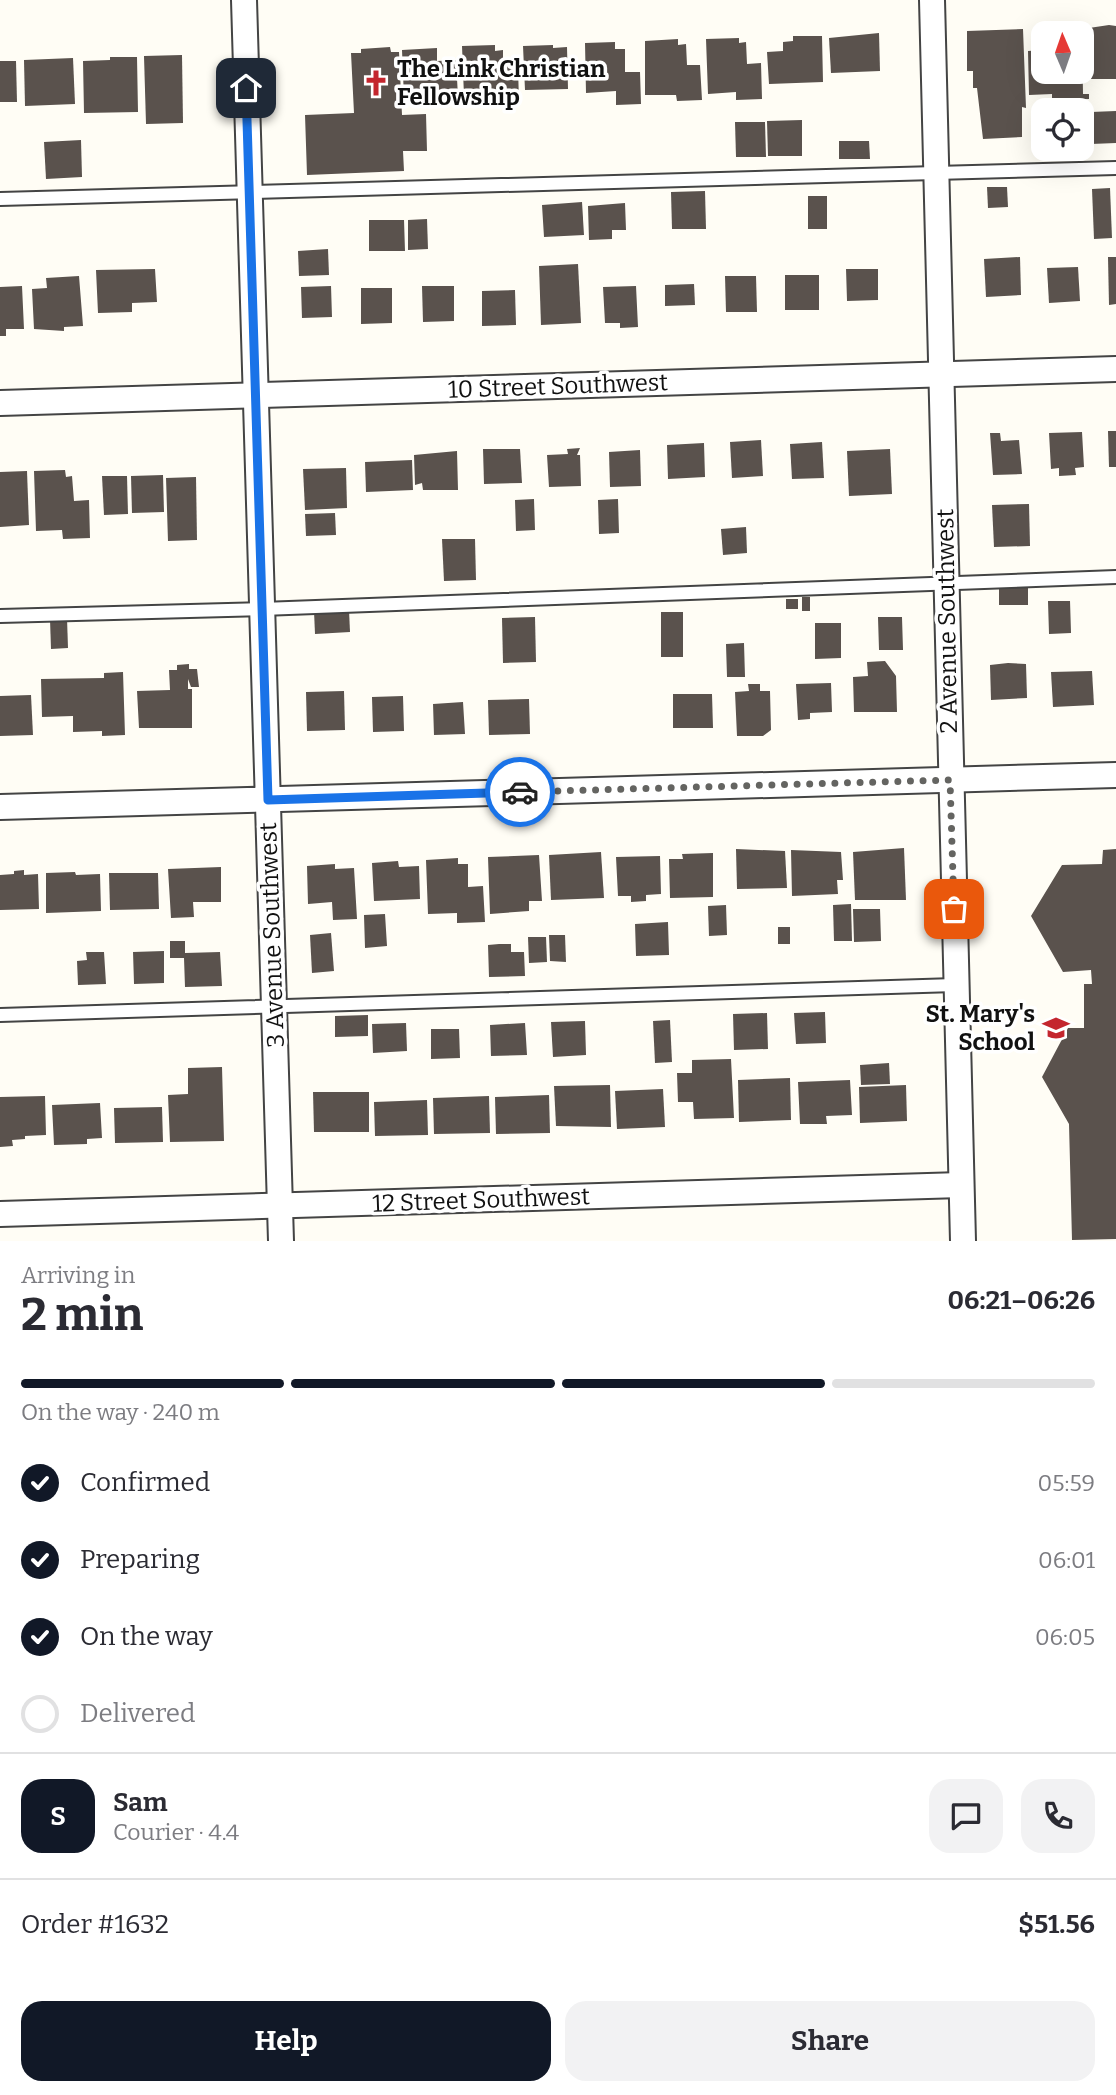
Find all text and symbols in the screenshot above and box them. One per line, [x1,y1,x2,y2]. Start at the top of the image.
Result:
north arrow [1031,21,1094,84]
map controls [1031,21,1094,161]
place label: The Link Christian Fellowship [397,55,606,111]
pin [216,58,276,118]
church icon: The Link Christian Fellowship [361,68,391,98]
icon: home [227,69,265,107]
button: locate [1031,98,1094,161]
street label: 10 Street Southwest [448,368,669,404]
street label: 2 Avenue Southwest [931,508,963,734]
courier [485,757,555,827]
icon: car [501,773,539,811]
street label: 3 Avenue Southwest [254,822,290,1048]
pin [924,879,984,939]
icon: bag [935,890,973,928]
place label: St. Mary's School [926,1000,1036,1056]
school or university icon: St. Mary's School [1041,1013,1071,1043]
street label: 12 Street Southwest [372,1182,591,1218]
text: Arriving in [21,1261,135,1289]
text: 06:21–06:26 [948,1285,1095,1316]
text: 2 min [21,1287,143,1342]
text: On the way · 240 m [21,1398,220,1426]
icon: check [21,1464,59,1502]
text: Confirmed [80,1467,210,1498]
text: 05:59 [1038,1469,1095,1497]
icon: check [21,1541,59,1579]
text: Preparing [80,1544,200,1575]
text: 06:01 [1038,1546,1095,1574]
icon: check [21,1618,59,1656]
text: On the way [80,1621,213,1652]
text: 06:05 [1035,1623,1095,1651]
text: Delivered [80,1698,195,1729]
button: chat [929,1779,1003,1853]
button: phone [1021,1779,1095,1853]
text: Sam [113,1787,168,1818]
text: S [50,1801,66,1832]
text: Courier · 4.4 [113,1818,239,1846]
text: Order #1632 [21,1909,169,1940]
text: $51.56 [1018,1909,1095,1940]
button: Help [21,2001,551,2081]
button: Share [565,2001,1095,2081]

